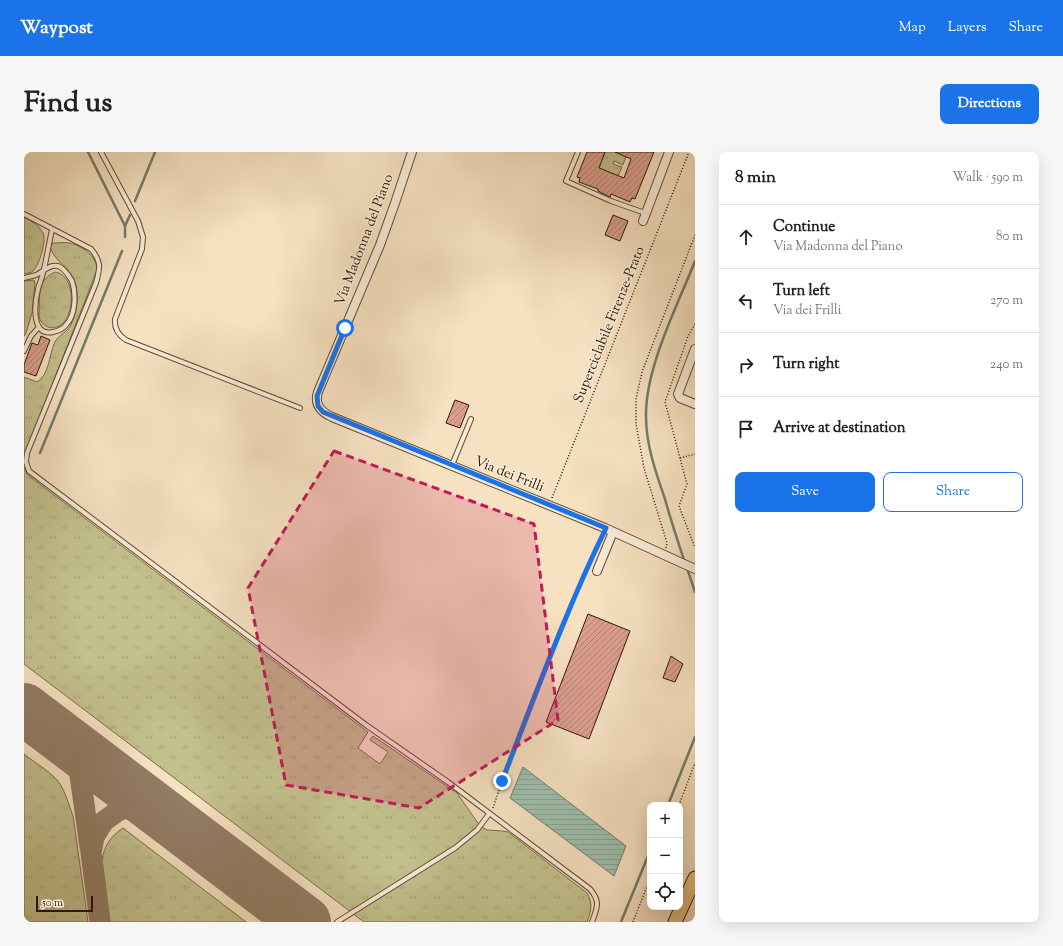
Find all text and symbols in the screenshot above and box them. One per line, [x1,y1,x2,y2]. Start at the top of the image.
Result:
text: Waypost [20,15,93,42]
text: Map [899,18,926,38]
text: Layers [948,18,986,38]
text: Share [1008,18,1043,38]
text: Find us [24,84,112,124]
button: Directions [940,84,1039,124]
text: 8 min [735,166,776,190]
text: Walk · 590 m [953,169,1023,187]
street label: Via Madonna del Piano [331,171,399,309]
text: Continue [773,217,835,238]
icon: ahead [735,226,757,248]
text: 80 m [996,228,1023,246]
text: Via Madonna del Piano [773,238,903,256]
street label: Superciclabile Firenze-Prato [569,243,651,406]
text: Turn left [773,281,830,302]
icon: left [735,290,757,312]
text: 270 m [990,292,1023,310]
text: Via dei Frilli [773,302,841,320]
route start [336,319,354,337]
icon: right [735,354,757,376]
text: Turn right [773,354,839,375]
text: 240 m [990,356,1023,374]
icon: arrive [735,418,757,440]
text: Arrive at destination [773,418,906,439]
street label: Via dei Frilli [471,452,547,498]
button: Save [735,472,875,512]
button: Share [883,472,1023,512]
route end [493,772,511,790]
map controls [647,802,683,910]
button: + [647,802,683,838]
button: − [647,838,683,874]
button: locate [647,874,683,910]
scale bar [36,894,93,913]
text: 50 m [42,895,63,911]

